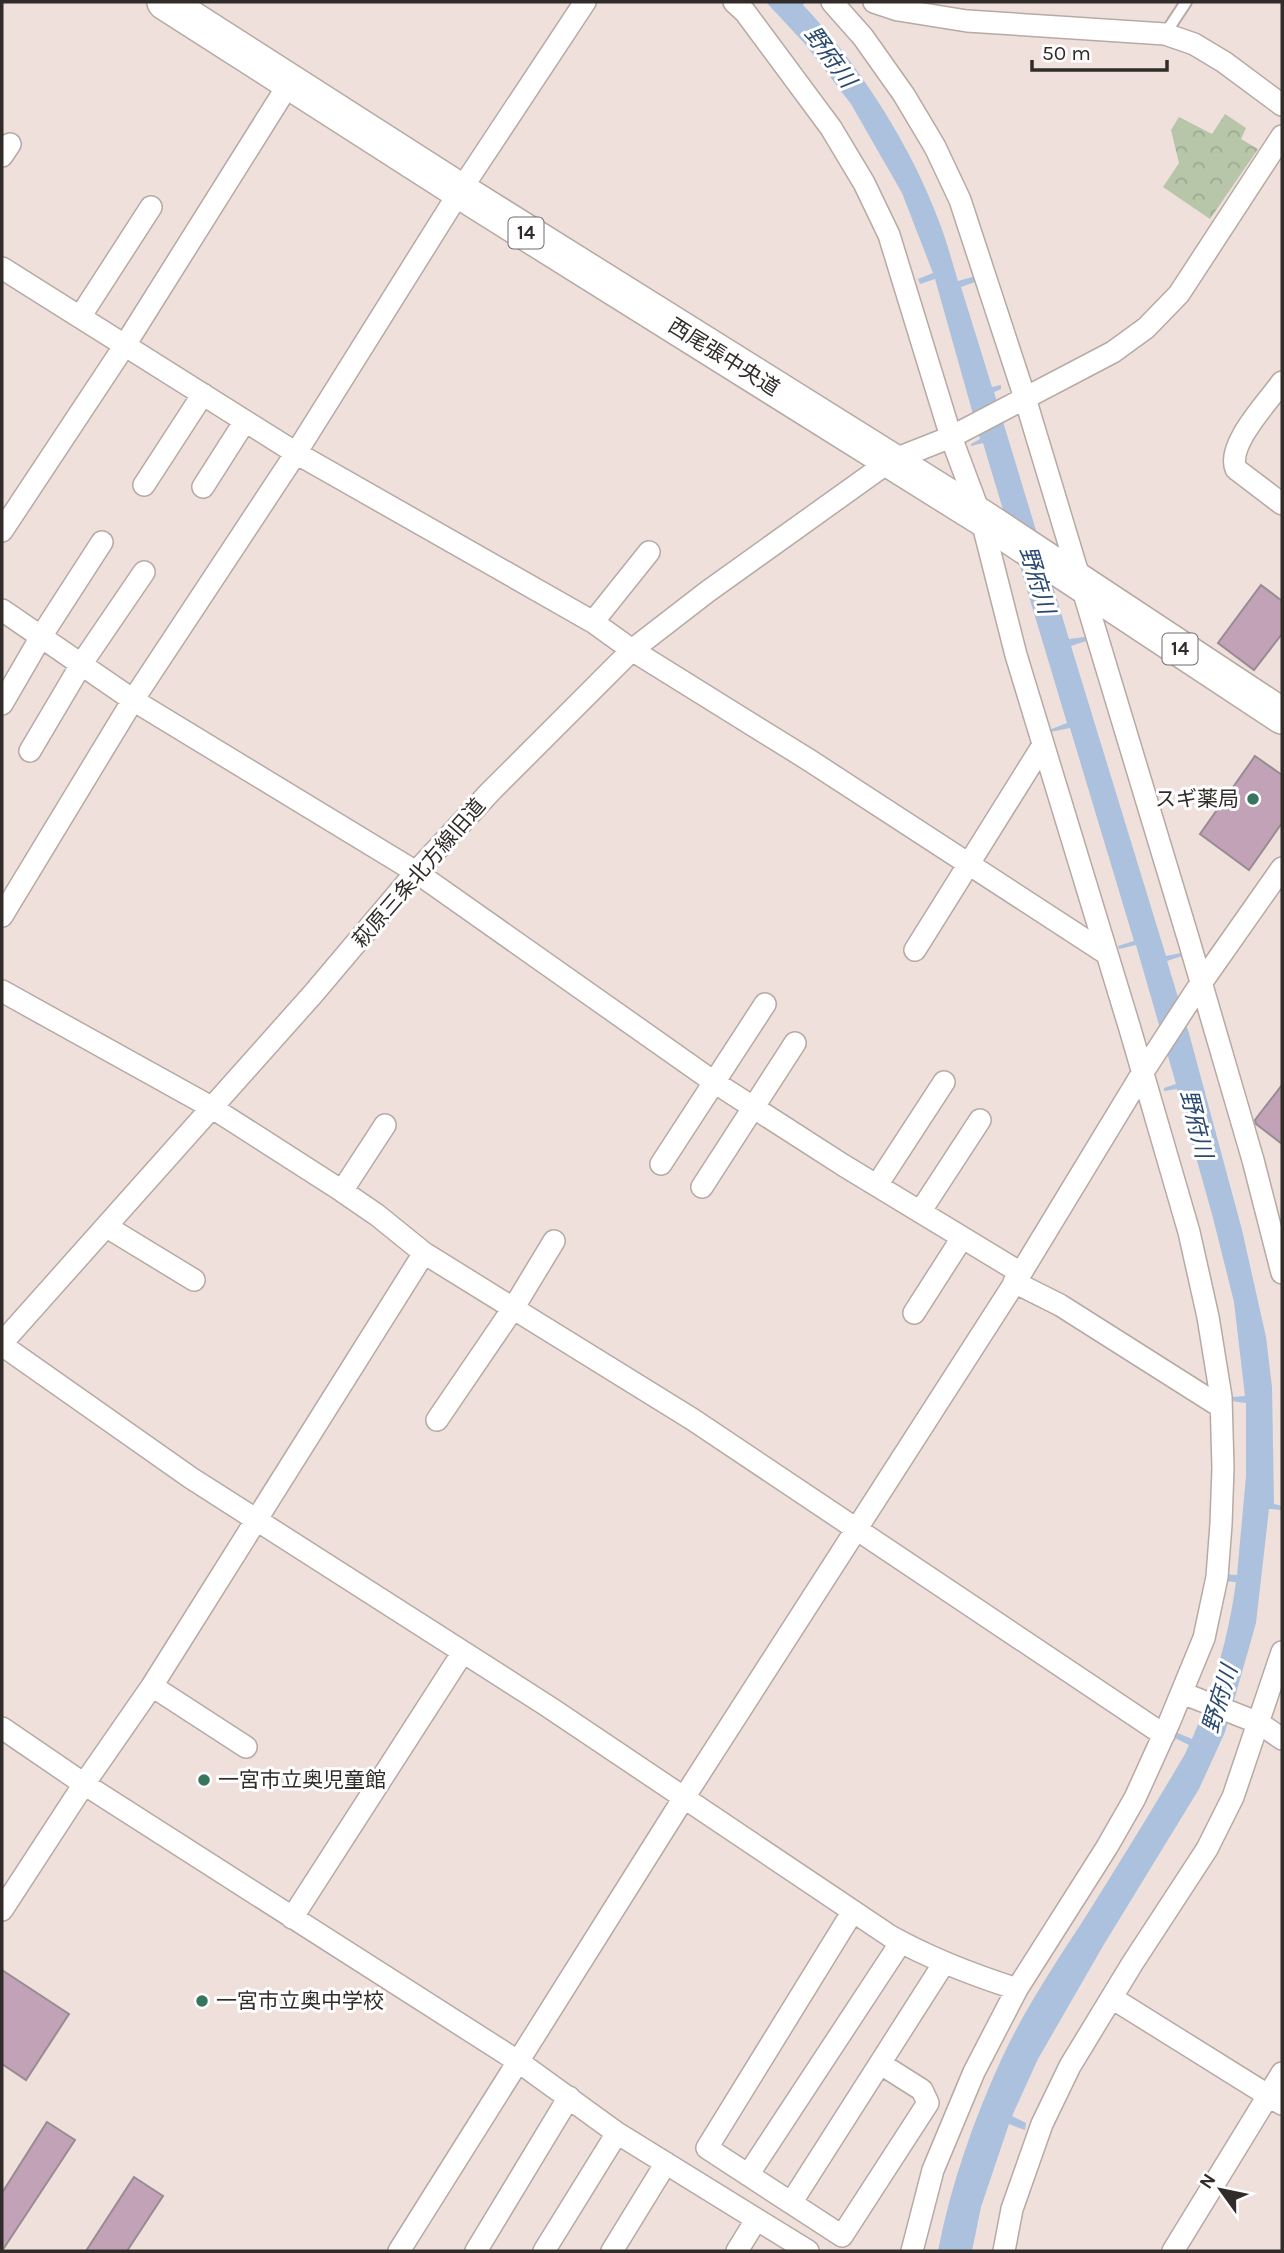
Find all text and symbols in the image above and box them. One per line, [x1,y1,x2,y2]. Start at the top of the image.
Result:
water label: 野府川 [799,21,863,95]
scale bar [1032,28,1167,72]
text: 50 m [1042,41,1091,65]
road number: 14 [508,218,544,248]
street label: 西尾張中央道 [664,313,784,401]
water label: 野府川 [1014,543,1061,620]
road number: 14 [1162,634,1198,664]
place label: スギ薬局 [1155,787,1239,811]
marker: スギ薬局 [1245,791,1261,807]
street label: 萩原三条北方線旧道 [348,794,490,952]
water label: 野府川 [1175,1087,1218,1164]
water label: 野府川 [1197,1659,1244,1736]
place label: 一宮市立奥児童館 [218,1768,386,1792]
marker: 一宮市立奥児童館 [196,1772,212,1788]
place label: 一宮市立奥中学校 [216,1989,384,2013]
marker: 一宮市立奥中学校 [194,1993,210,2009]
north arrow [1186,2155,1256,2225]
text: N [1195,2170,1221,2193]

